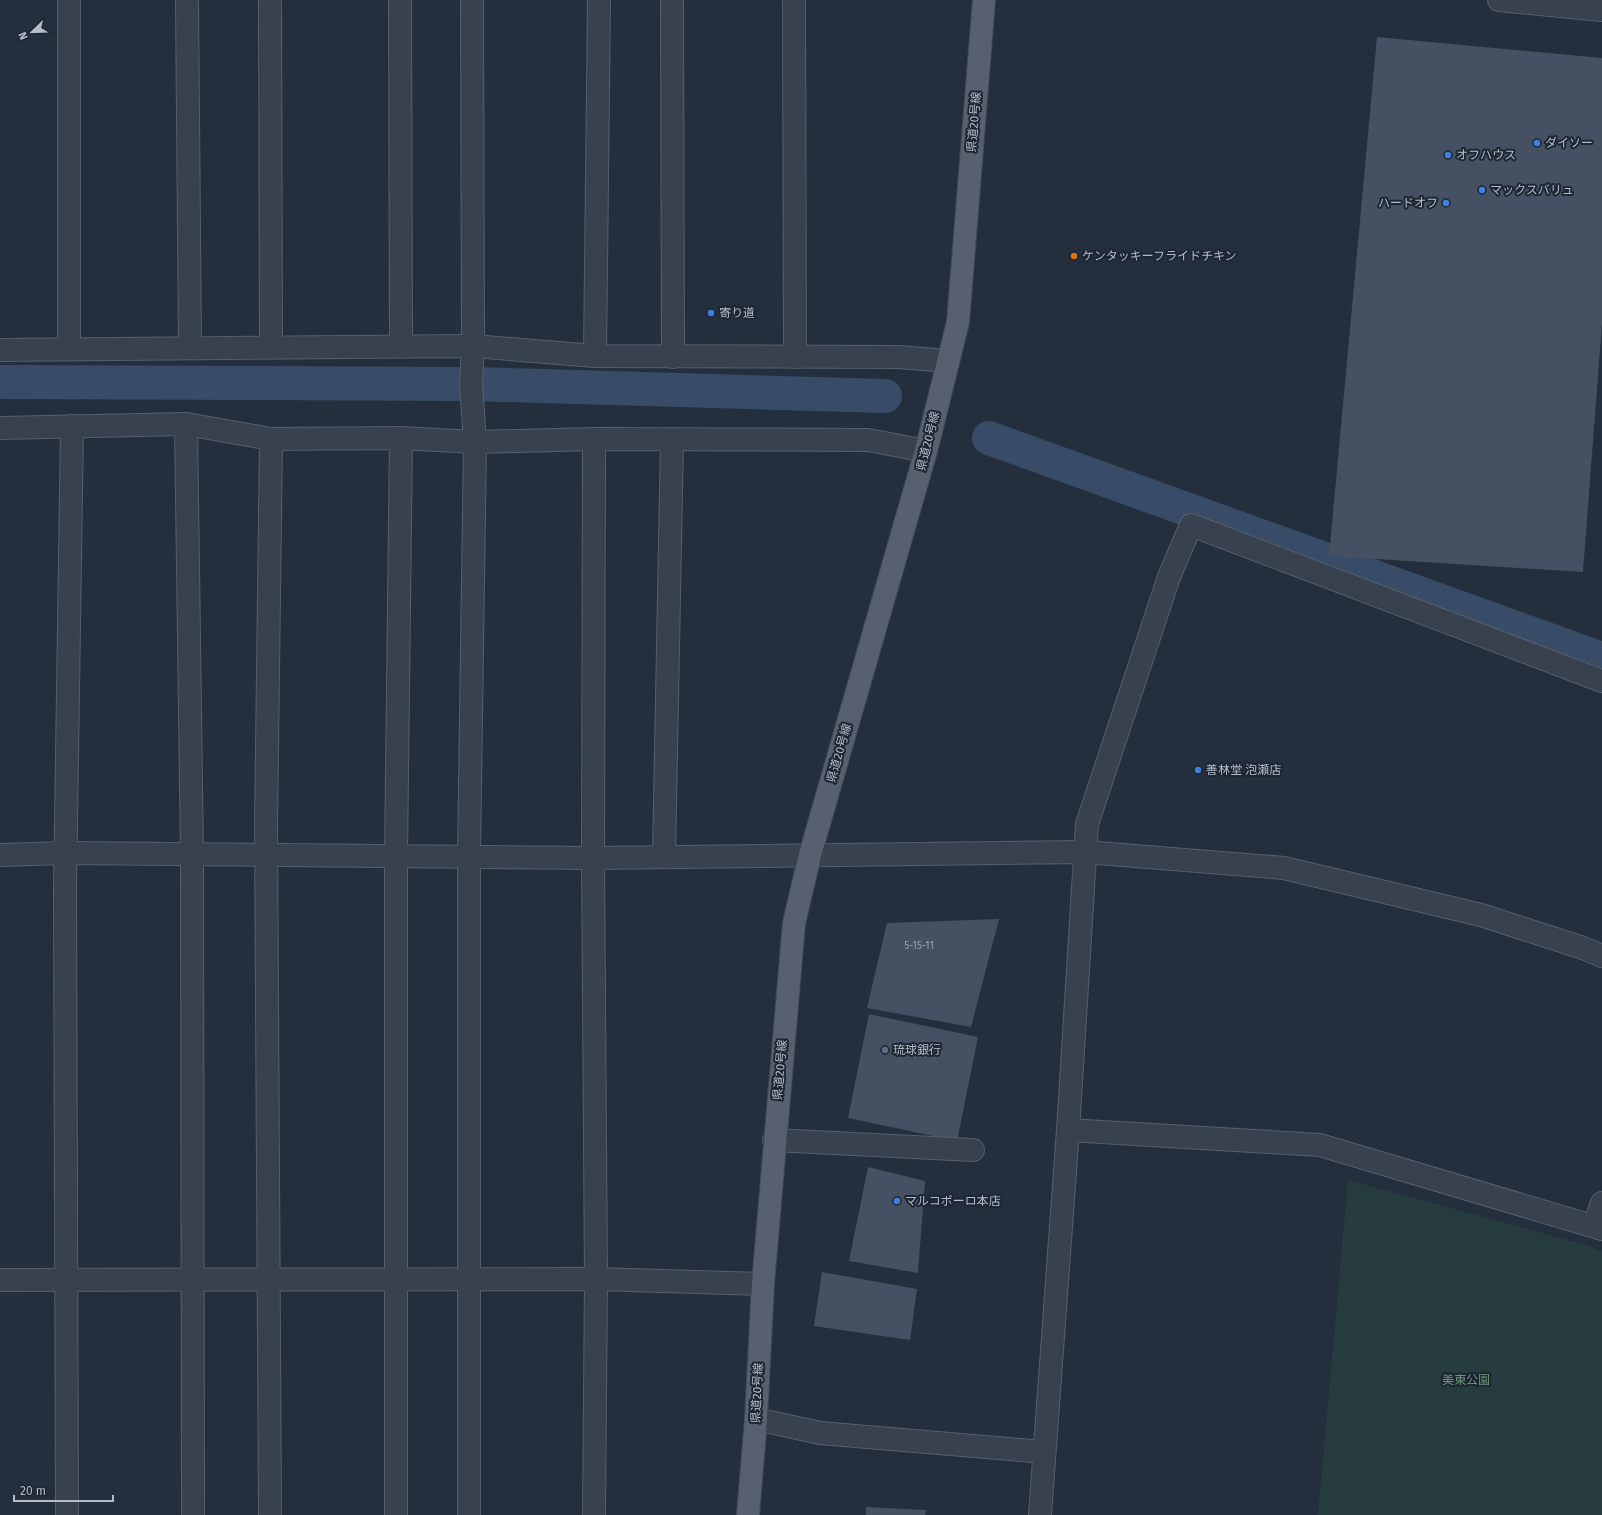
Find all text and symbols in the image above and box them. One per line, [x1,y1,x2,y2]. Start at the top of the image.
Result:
north arrow [12,12,52,52]
text: N [16,30,31,42]
street label: 県道20号線 [964,91,984,153]
place label: ダイソー [1545,136,1593,150]
marker: ダイソー [1532,138,1542,148]
place label: オフハウス [1456,148,1516,162]
marker: オフハウス [1443,150,1453,160]
place label: マックスバリュ [1490,183,1574,197]
marker: マックスバリュ [1477,185,1487,195]
place label: ハードオフ [1378,196,1438,210]
marker: ハードオフ [1441,198,1451,208]
place label: ケンタッキーフライドチキン [1082,249,1237,263]
marker: ケンタッキーフライドチキン [1069,251,1079,261]
place label: 寄り道 [719,306,755,320]
marker: 寄り道 [706,308,716,318]
street label: 県道20号線 [914,410,942,472]
street label: 県道20号線 [824,722,854,784]
place label: 善林堂 泡瀬店 [1206,763,1281,777]
marker: 善林堂 泡瀬店 [1193,765,1203,775]
house number: 5-15-11 [904,940,934,952]
street label: 県道20号線 [770,1039,790,1101]
place label: 琉球銀行 [893,1043,941,1057]
marker: 琉球銀行 [880,1045,890,1055]
place label: マルコポーロ本店 [905,1194,1001,1208]
marker: マルコポーロ本店 [892,1196,902,1206]
street label: 県道20号線 [748,1362,766,1424]
park label: 美東公園 [1442,1373,1490,1387]
scale bar [14,1477,113,1503]
text: 20 m [20,1484,46,1498]

